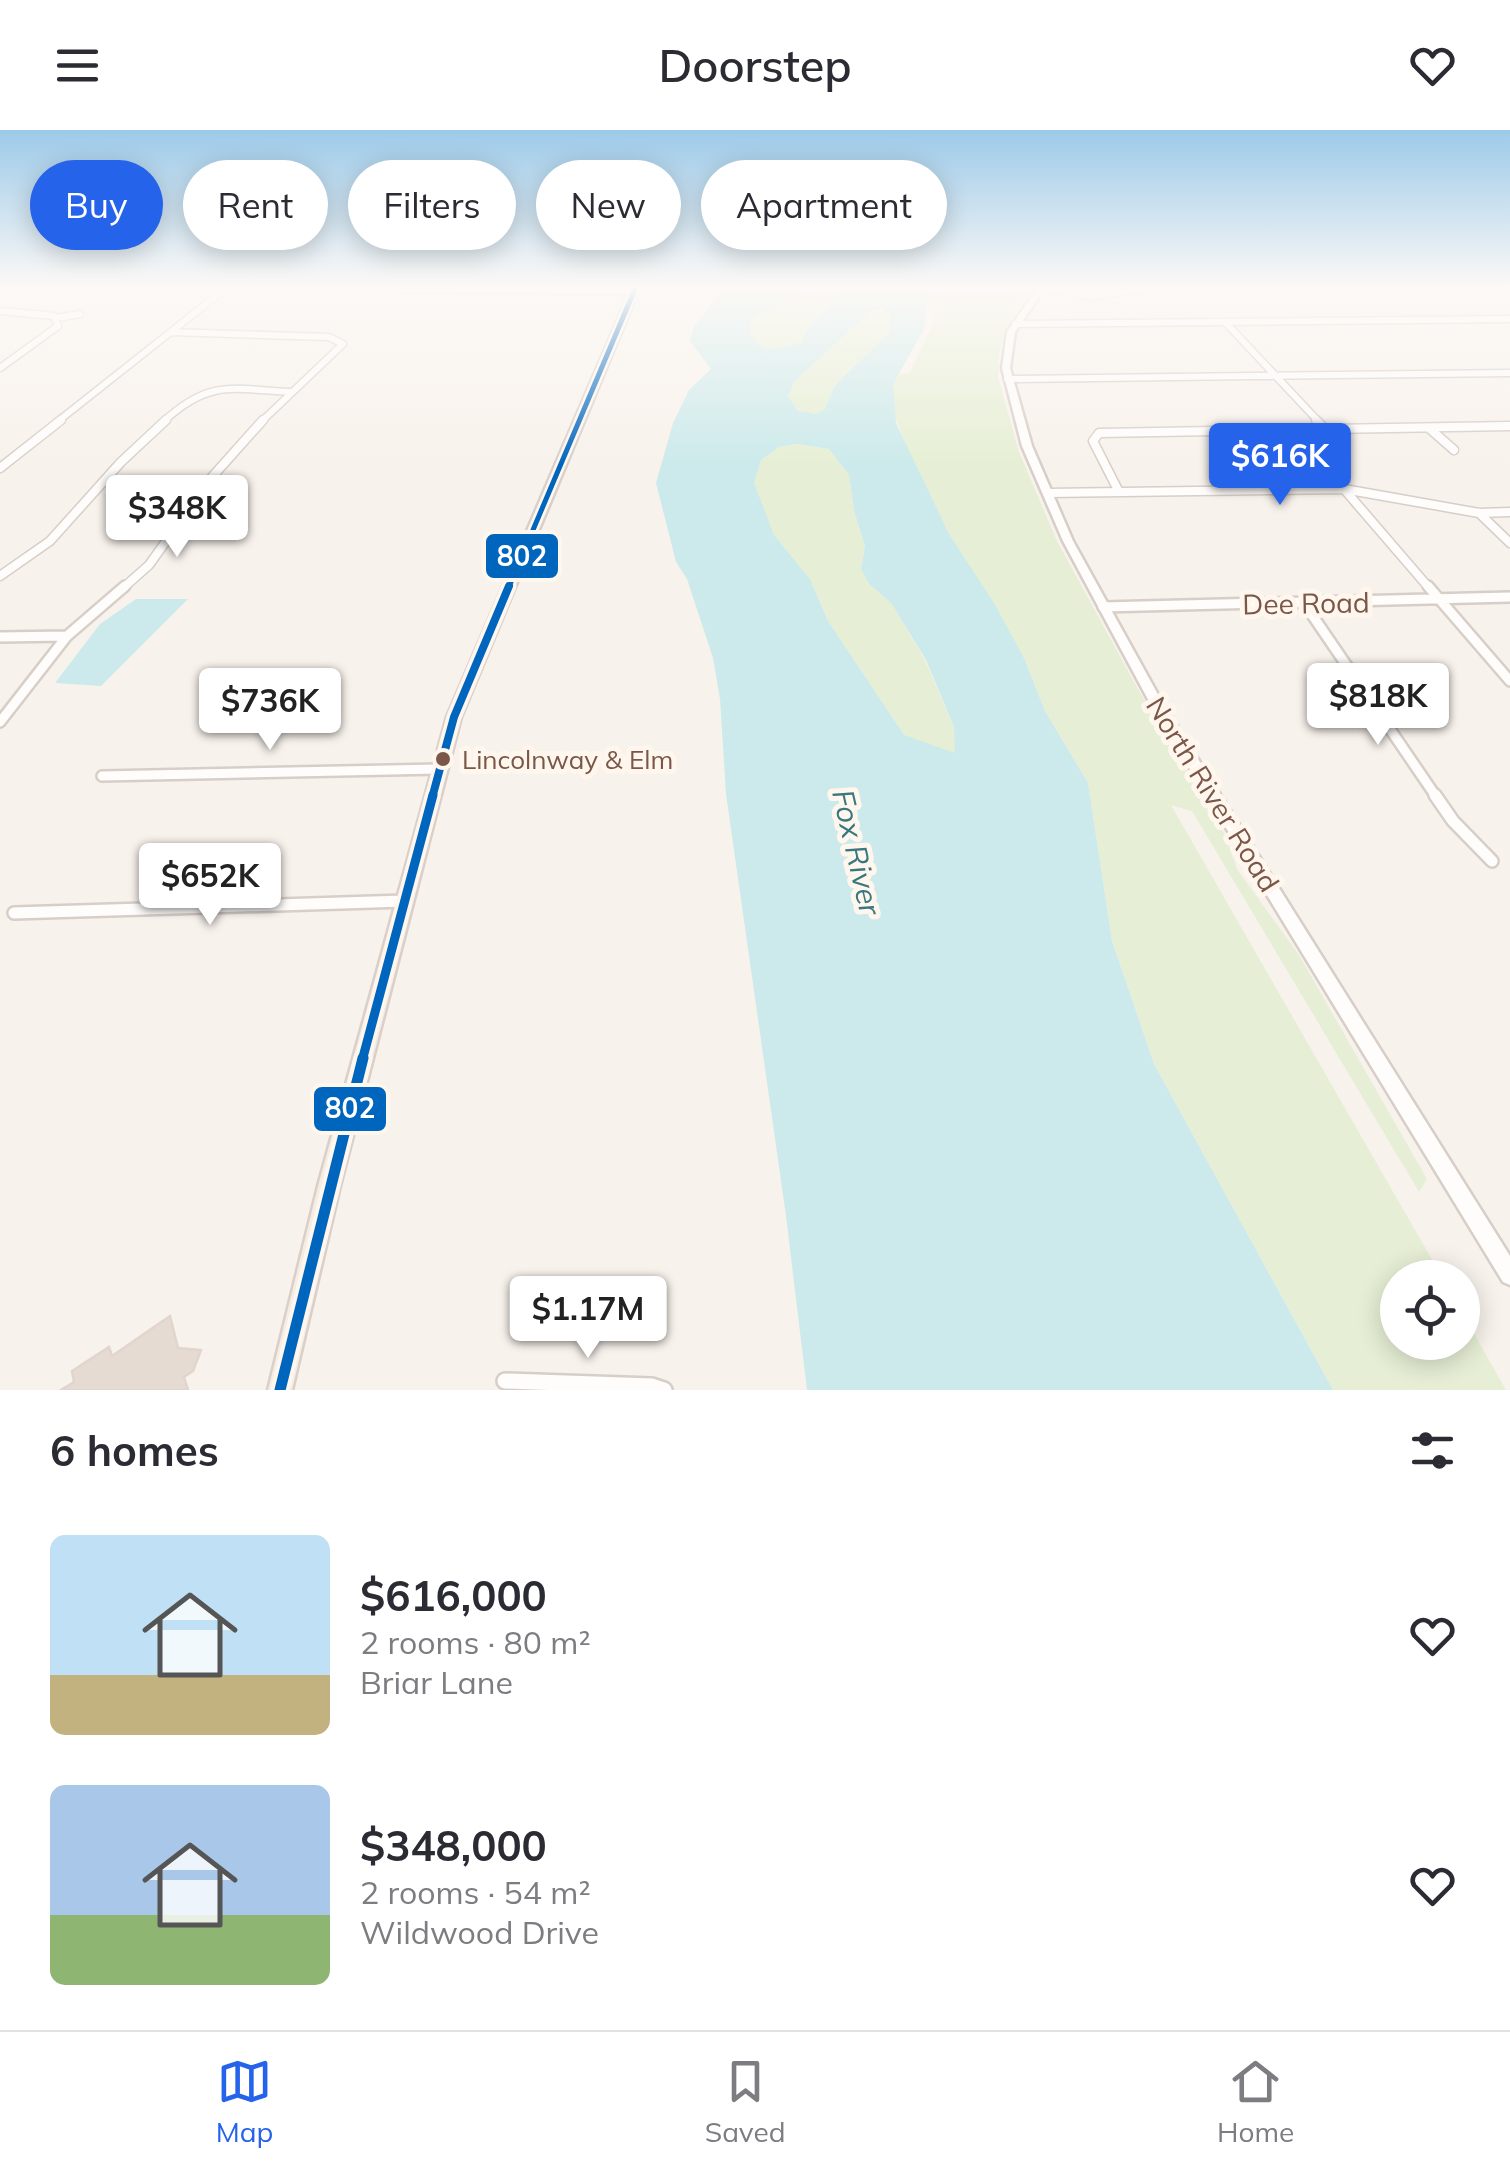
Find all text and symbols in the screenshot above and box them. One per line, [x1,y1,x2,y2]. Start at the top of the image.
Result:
text: Doorstep [658,37,852,93]
icon: menu [50,38,105,93]
icon: heart [1405,38,1460,93]
chip: Buy [30,160,163,250]
chip: Rent [183,160,328,250]
chip: Filters [348,160,516,250]
chip: New [536,160,681,250]
chip: Apartment [701,160,947,250]
pin: $616K [1210,423,1350,508]
text: $616K [1231,435,1329,475]
pin: $348K [107,475,247,560]
text: $348K [128,487,226,527]
line badge: 802 [484,532,560,580]
text: 802 [497,538,547,573]
street label: Dee Road [1242,584,1370,622]
pin: $818K [1308,663,1448,748]
pin: $736K [200,668,340,753]
text: $818K [1329,675,1427,715]
text: $736K [221,680,319,720]
street label: North River Road [1139,690,1287,898]
place label: Lincolnway & Elm [462,743,673,776]
marker: Lincolnway & Elm [433,749,453,769]
water label: Fox River [824,785,890,920]
pin: $652K [140,843,280,928]
text: $652K [161,855,259,895]
line badge: 802 [312,1085,388,1133]
text: 802 [325,1090,375,1125]
map controls [1380,1260,1480,1360]
button: locate [1380,1260,1480,1360]
pin: $1.17M [507,1276,669,1361]
text: $1.17M [532,1288,644,1328]
icon: filters [1405,1423,1460,1478]
text: 6 homes [50,1424,219,1477]
text: $616,000 [360,1569,547,1622]
icon: home [130,1575,250,1695]
icon: heart [1405,1608,1460,1663]
text: 2 rooms · 80 m² [360,1622,591,1662]
text: Briar Lane [360,1662,513,1702]
text: $348,000 [360,1819,547,1872]
icon: home [130,1825,250,1945]
icon: heart [1405,1858,1460,1913]
text: 2 rooms · 54 m² [360,1872,591,1912]
text: Wildwood Drive [360,1912,599,1952]
tab: Map [216,2054,273,2149]
tab: Saved [705,2054,786,2149]
tab: Home [1217,2054,1294,2149]

